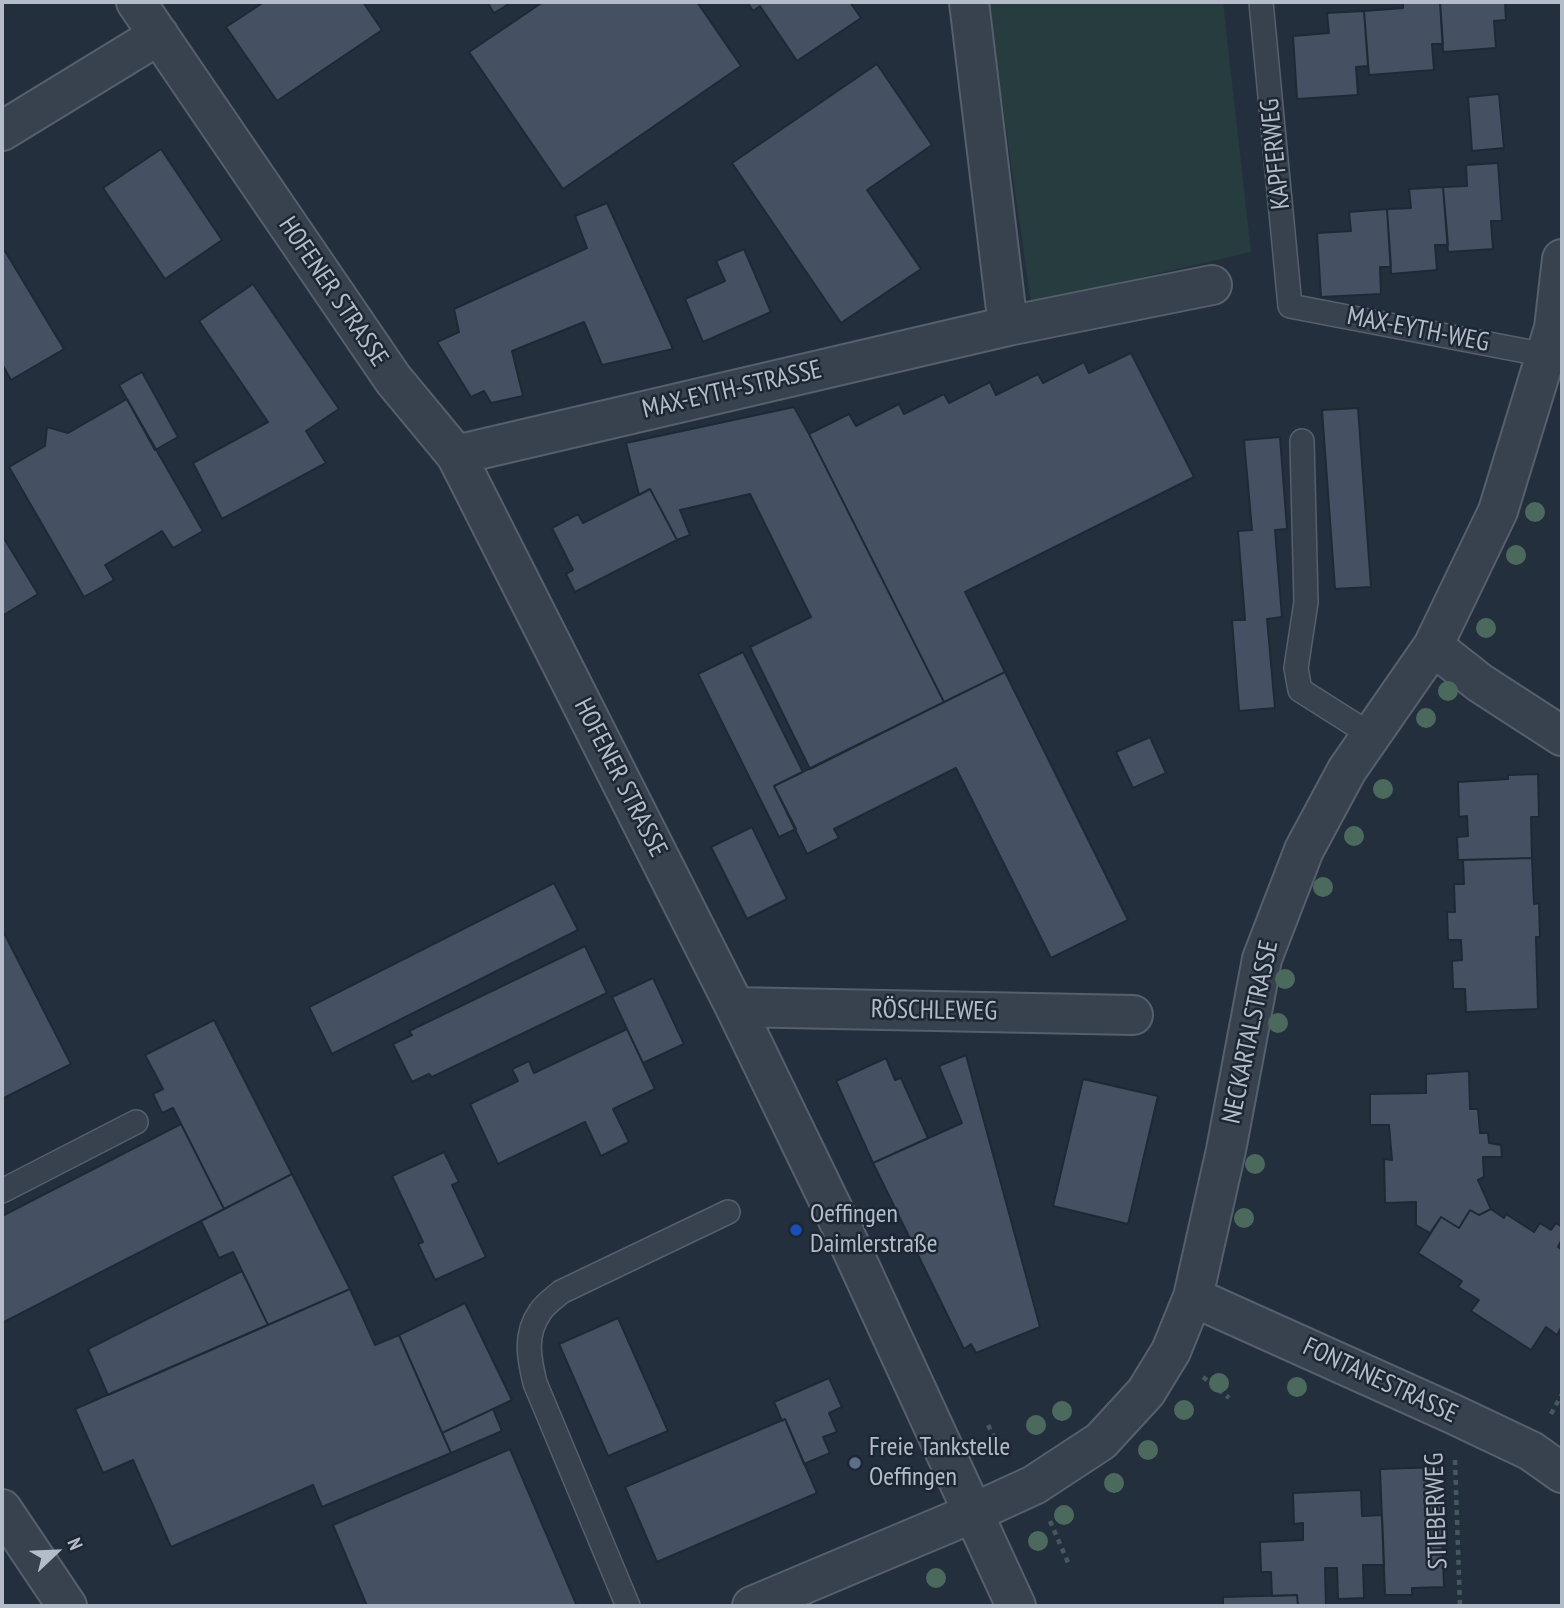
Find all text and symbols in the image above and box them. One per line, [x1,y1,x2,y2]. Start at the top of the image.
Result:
street label: KAPFERWEG [1255,97,1297,211]
street label: HOFENER STRASSE [272,211,394,373]
street label: MAX-EYTH-WEG [1344,301,1492,359]
street label: MAX-EYTH-STRASSE [639,354,825,426]
street label: HOFENER STRASSE [567,694,673,862]
street label: NECKARTALSTRASSE [1216,938,1286,1126]
street label: RÖSCHLEWEG [871,994,997,1028]
place label: Oeffingen Daimlerstraße [810,1199,937,1260]
marker: Oeffingen Daimlerstraße [788,1222,804,1238]
street label: FONTANESTRASSE [1298,1332,1462,1430]
place label: Freie Tankstelle Oeffingen [869,1432,1010,1494]
street label: STIEBERWEG [1419,1452,1455,1570]
marker: Freie Tankstelle Oeffingen [847,1455,863,1471]
north arrow [21,1517,91,1587]
text: N [62,1534,88,1553]

